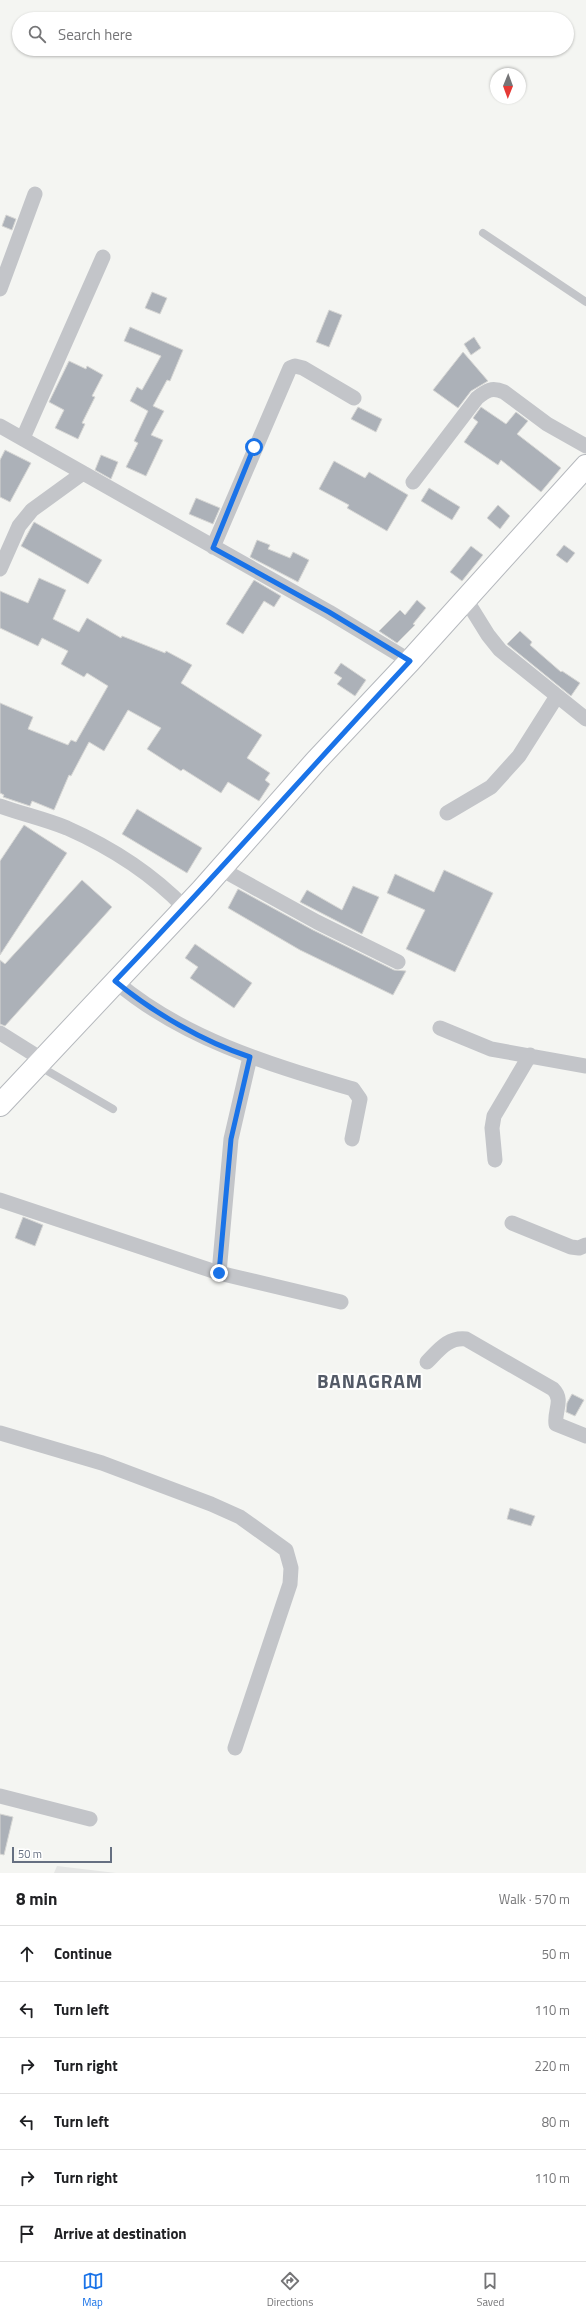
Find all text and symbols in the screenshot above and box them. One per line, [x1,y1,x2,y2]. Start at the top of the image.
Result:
search box [12,12,574,56]
icon: search [26,23,48,45]
text: Search here [58,23,132,46]
north arrow [490,68,526,104]
route start [245,438,263,456]
route end [210,1264,228,1282]
district label: BANAGRAM [317,1366,423,1395]
scale bar [12,1845,112,1864]
text: 50 m [18,1846,42,1862]
text: 8 min [16,1886,57,1912]
text: Walk · 570 m [499,1889,570,1909]
text: Continue [54,1942,112,1965]
icon: ahead [16,1943,38,1965]
text: 50 m [542,1944,570,1964]
text: Turn left [54,1998,109,2021]
icon: left [16,1999,38,2021]
text: 110 m [534,2000,570,2020]
text: Turn right [54,2054,118,2077]
icon: right [16,2055,38,2077]
text: 220 m [534,2056,570,2076]
text: Turn left [54,2110,109,2133]
icon: left [16,2111,38,2133]
text: 80 m [542,2112,570,2132]
text: Turn right [54,2166,118,2189]
icon: right [16,2167,38,2189]
text: 110 m [534,2168,570,2188]
text: Arrive at destination [54,2222,187,2245]
icon: arrive [16,2223,38,2245]
tab: Map [82,2270,104,2310]
tab: Directions [267,2270,313,2310]
tab: Saved [476,2270,504,2310]

